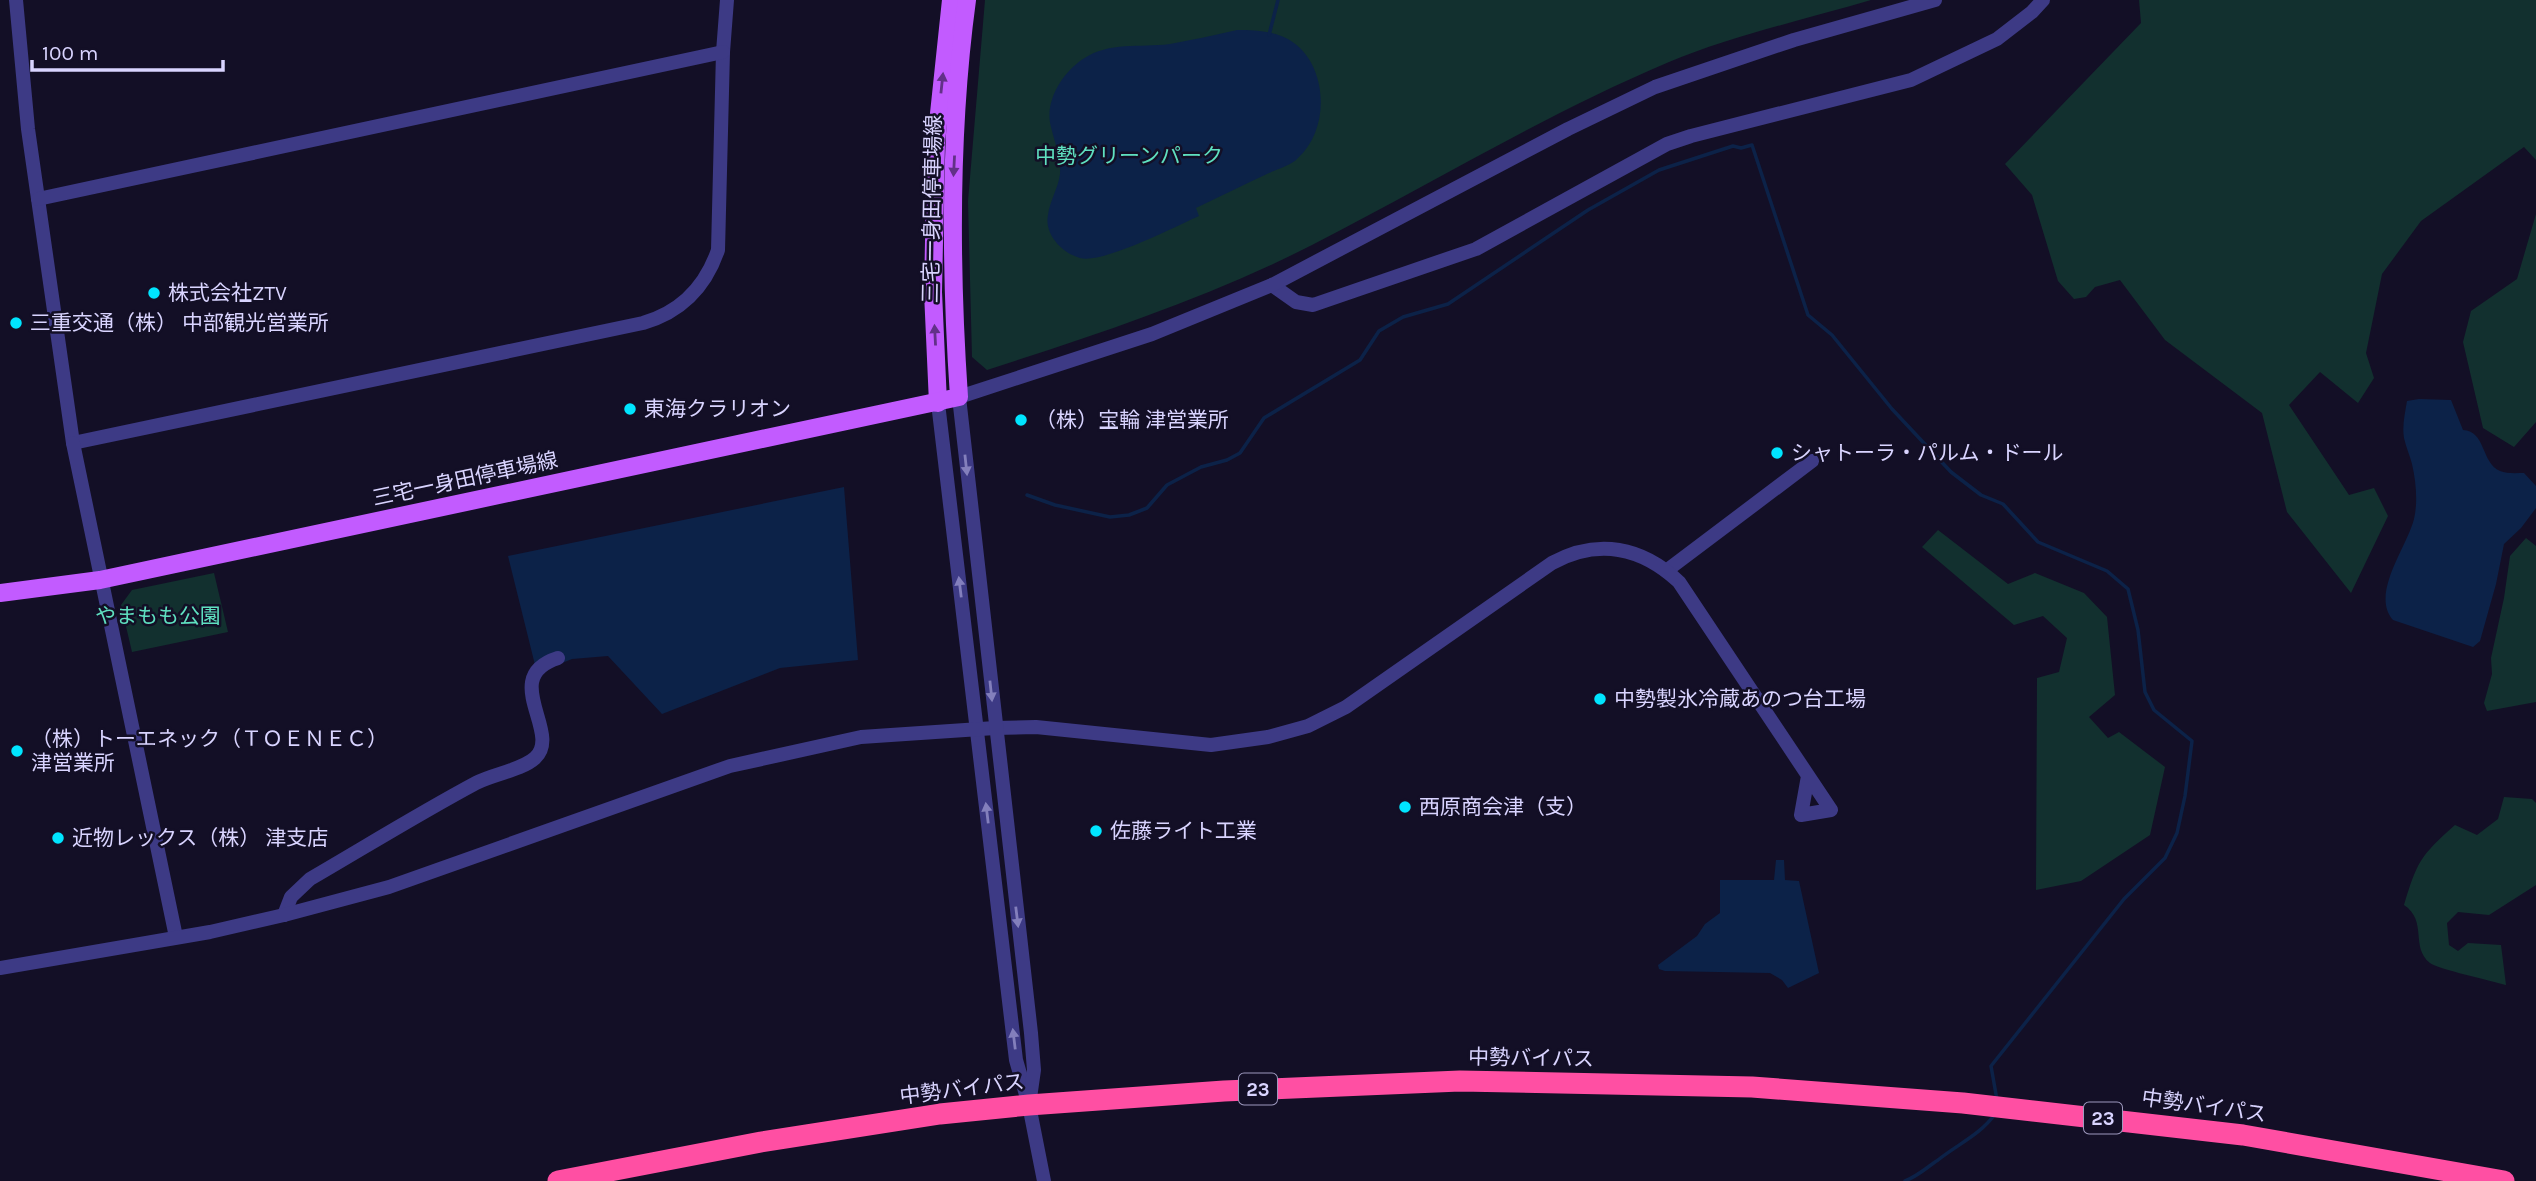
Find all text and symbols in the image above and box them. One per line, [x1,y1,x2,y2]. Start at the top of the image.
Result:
scale bar [32,28,222,72]
text: 100 m [42,41,99,65]
one-way arrow [937,72,948,94]
street label: 三宅一身田停車場線 [918,114,946,304]
park label: 中勢グリーンパーク [1035,144,1223,168]
one-way arrow [948,155,959,177]
place label: 株式会社ZTV [168,281,287,305]
marker: 株式会社ZTV [146,285,162,301]
place label: 三重交通（株） 中部観光営業所 [30,311,329,335]
marker: 三重交通（株） 中部観光営業所 [8,315,24,331]
one-way arrow [929,323,940,345]
place label: 東海クラリオン [644,397,791,421]
marker: 東海クラリオン [622,401,638,417]
place label: （株）宝輪 津営業所 [1035,408,1229,432]
marker: （株）宝輪 津営業所 [1013,412,1029,428]
place label: シャトーラ・パルム・ドール [1791,441,2064,465]
marker: シャトーラ・パルム・ドール [1769,445,1785,461]
street label: 三宅一身田停車場線 [370,448,560,510]
one-way arrow [960,454,971,476]
one-way arrow [954,576,965,598]
park label: やまもも公園 [95,604,221,628]
one-way arrow [985,680,996,702]
place label: 中勢製氷冷蔵あのつ台工場 [1614,687,1866,711]
marker: 中勢製氷冷蔵あのつ台工場 [1592,691,1608,707]
place label: （株）トーエネック（ＴＯＥＮＥＣ） 津営業所 [31,727,388,775]
marker: （株）トーエネック（ＴＯＥＮＥＣ） 津営業所 [9,743,25,759]
place label: 西原商会津（支） [1419,795,1587,819]
marker: 西原商会津（支） [1397,799,1413,815]
one-way arrow [982,802,993,824]
place label: 佐藤ライト工業 [1110,819,1257,843]
marker: 佐藤ライト工業 [1088,823,1104,839]
place label: 近物レックス（株） 津支店 [72,826,328,850]
marker: 近物レックス（株） 津支店 [50,830,66,846]
one-way arrow [1011,906,1022,928]
one-way arrow [1008,1028,1019,1050]
street label: 中勢バイパス [1468,1045,1594,1071]
street label: 中勢バイパス [898,1069,1026,1109]
road number: 23 [1239,1074,1277,1105]
street label: 中勢バイパス [2140,1085,2268,1127]
road number: 23 [2084,1102,2122,1134]

